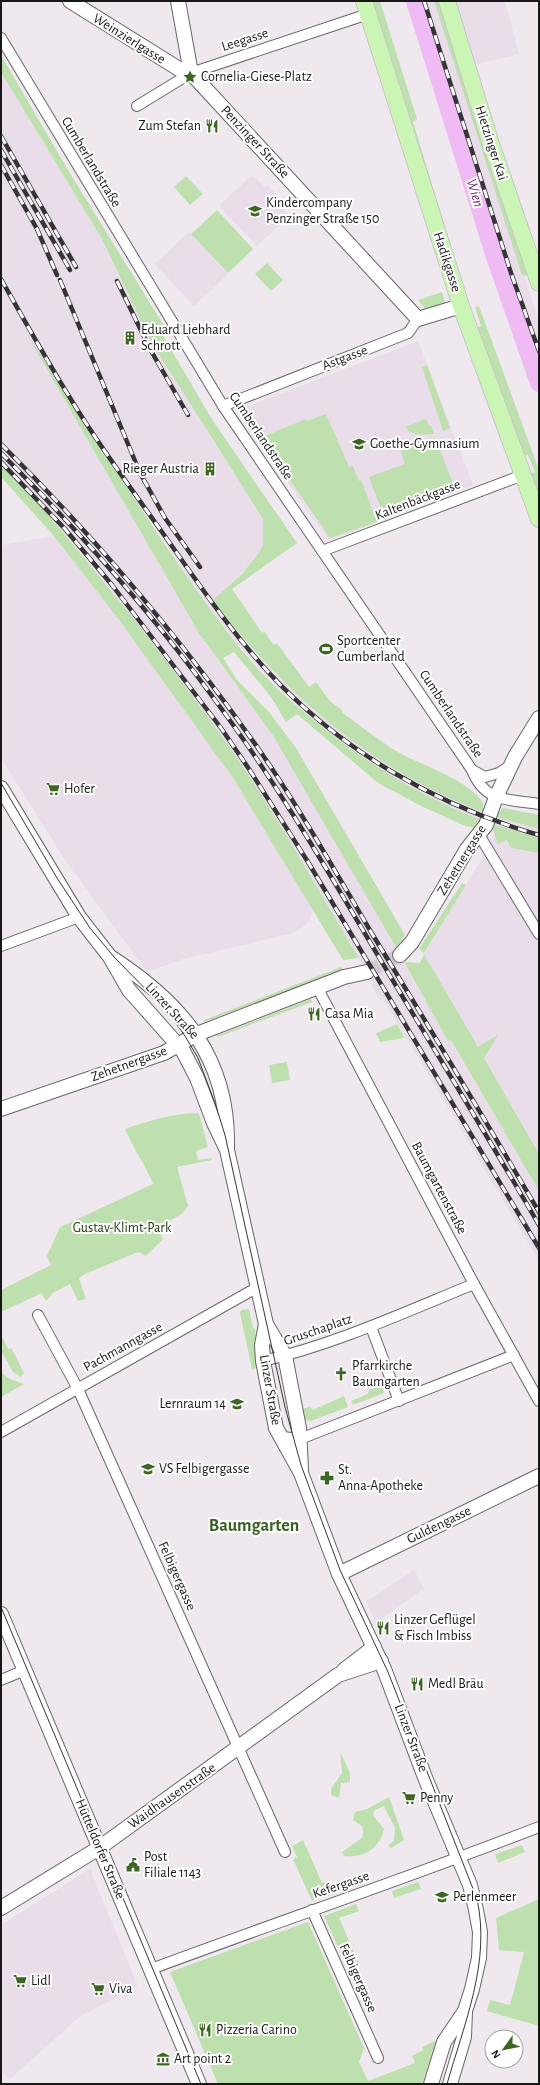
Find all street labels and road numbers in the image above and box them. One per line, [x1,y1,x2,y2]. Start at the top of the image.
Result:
street label: Weinzierlgasse [90,11,168,67]
street label: Leegasse [220,26,270,54]
street label: Penzinger Straße [218,103,292,181]
street label: Hietzinger Kai [472,104,510,182]
street label: Cumberlandstraße [59,114,123,210]
street label: Hadikgasse [431,230,463,294]
street label: Astgasse [320,343,370,373]
street label: Cumberlandstraße [227,390,295,482]
street label: Kaltenbäckgasse [373,477,463,523]
street label: Cumberlandstraße [417,668,485,760]
street label: Zehetnergasse [435,822,489,898]
street label: Linzer Straße [143,980,201,1042]
street label: Zehetnergasse [89,1044,169,1084]
street label: Baumgartenstraße [409,1140,469,1236]
street label: Gruschaplatz [282,1312,354,1348]
street label: Pachmanngasse [81,1320,165,1374]
street label: Linzer Straße [257,1354,283,1426]
street label: Guldengasse [405,1503,473,1547]
street label: Felbigergasse [156,1539,198,1613]
street label: Linzer Straße [392,1702,430,1774]
street label: Waidhausenstraße [126,1761,218,1831]
street label: Hütteldorfer Straße [73,1797,127,1901]
street label: Kefergasse [311,1869,371,1901]
street label: Felbigergasse [337,1941,379,2015]

